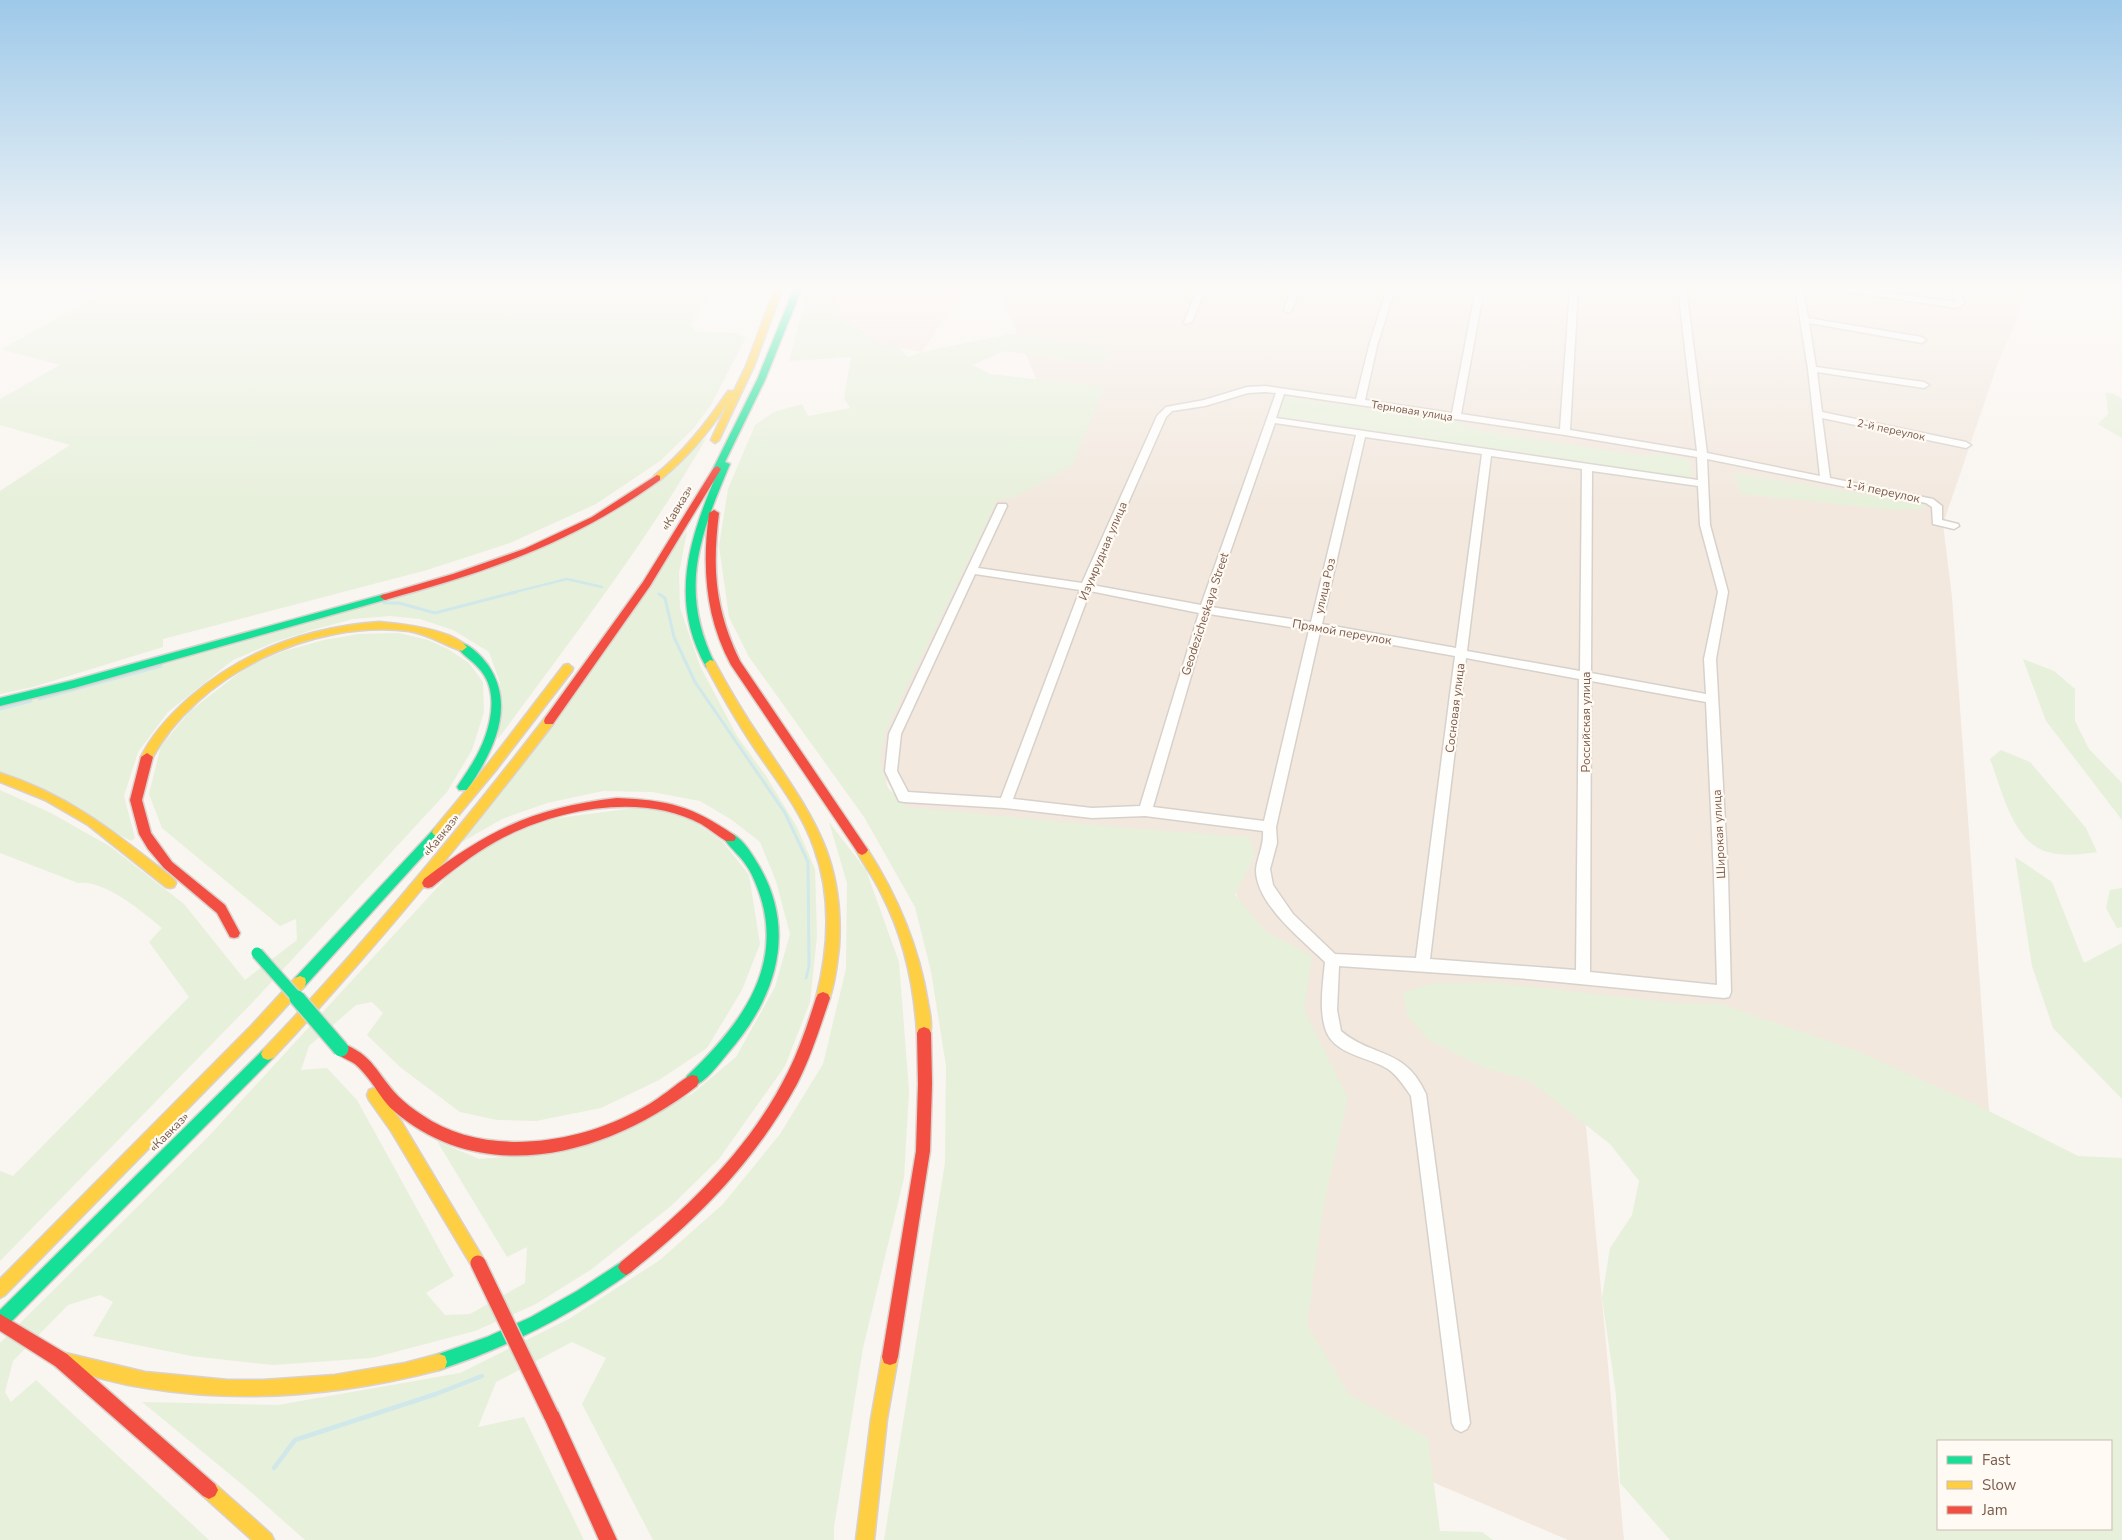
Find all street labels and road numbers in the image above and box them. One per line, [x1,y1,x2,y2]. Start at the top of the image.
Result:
street label: Терновая улица [1370,397,1454,425]
street label: 2-й переулок [1856,415,1927,445]
street label: 1-й переулок [1844,475,1922,507]
street label: «Кавказ» [657,482,697,534]
street label: Изумрудная улица [1075,499,1131,603]
street label: Geodezicheskaya Street [1178,550,1233,678]
street label: улица Роз [1311,557,1339,615]
street label: Прямой переулок [1291,615,1394,649]
street label: Сосновая улица [1442,662,1468,754]
street label: Российская улица [1578,671,1594,773]
street label: Широкая улица [1709,789,1729,879]
street label: «Кавказ» [419,811,463,859]
street label: «Кавказ» [146,1109,192,1155]

